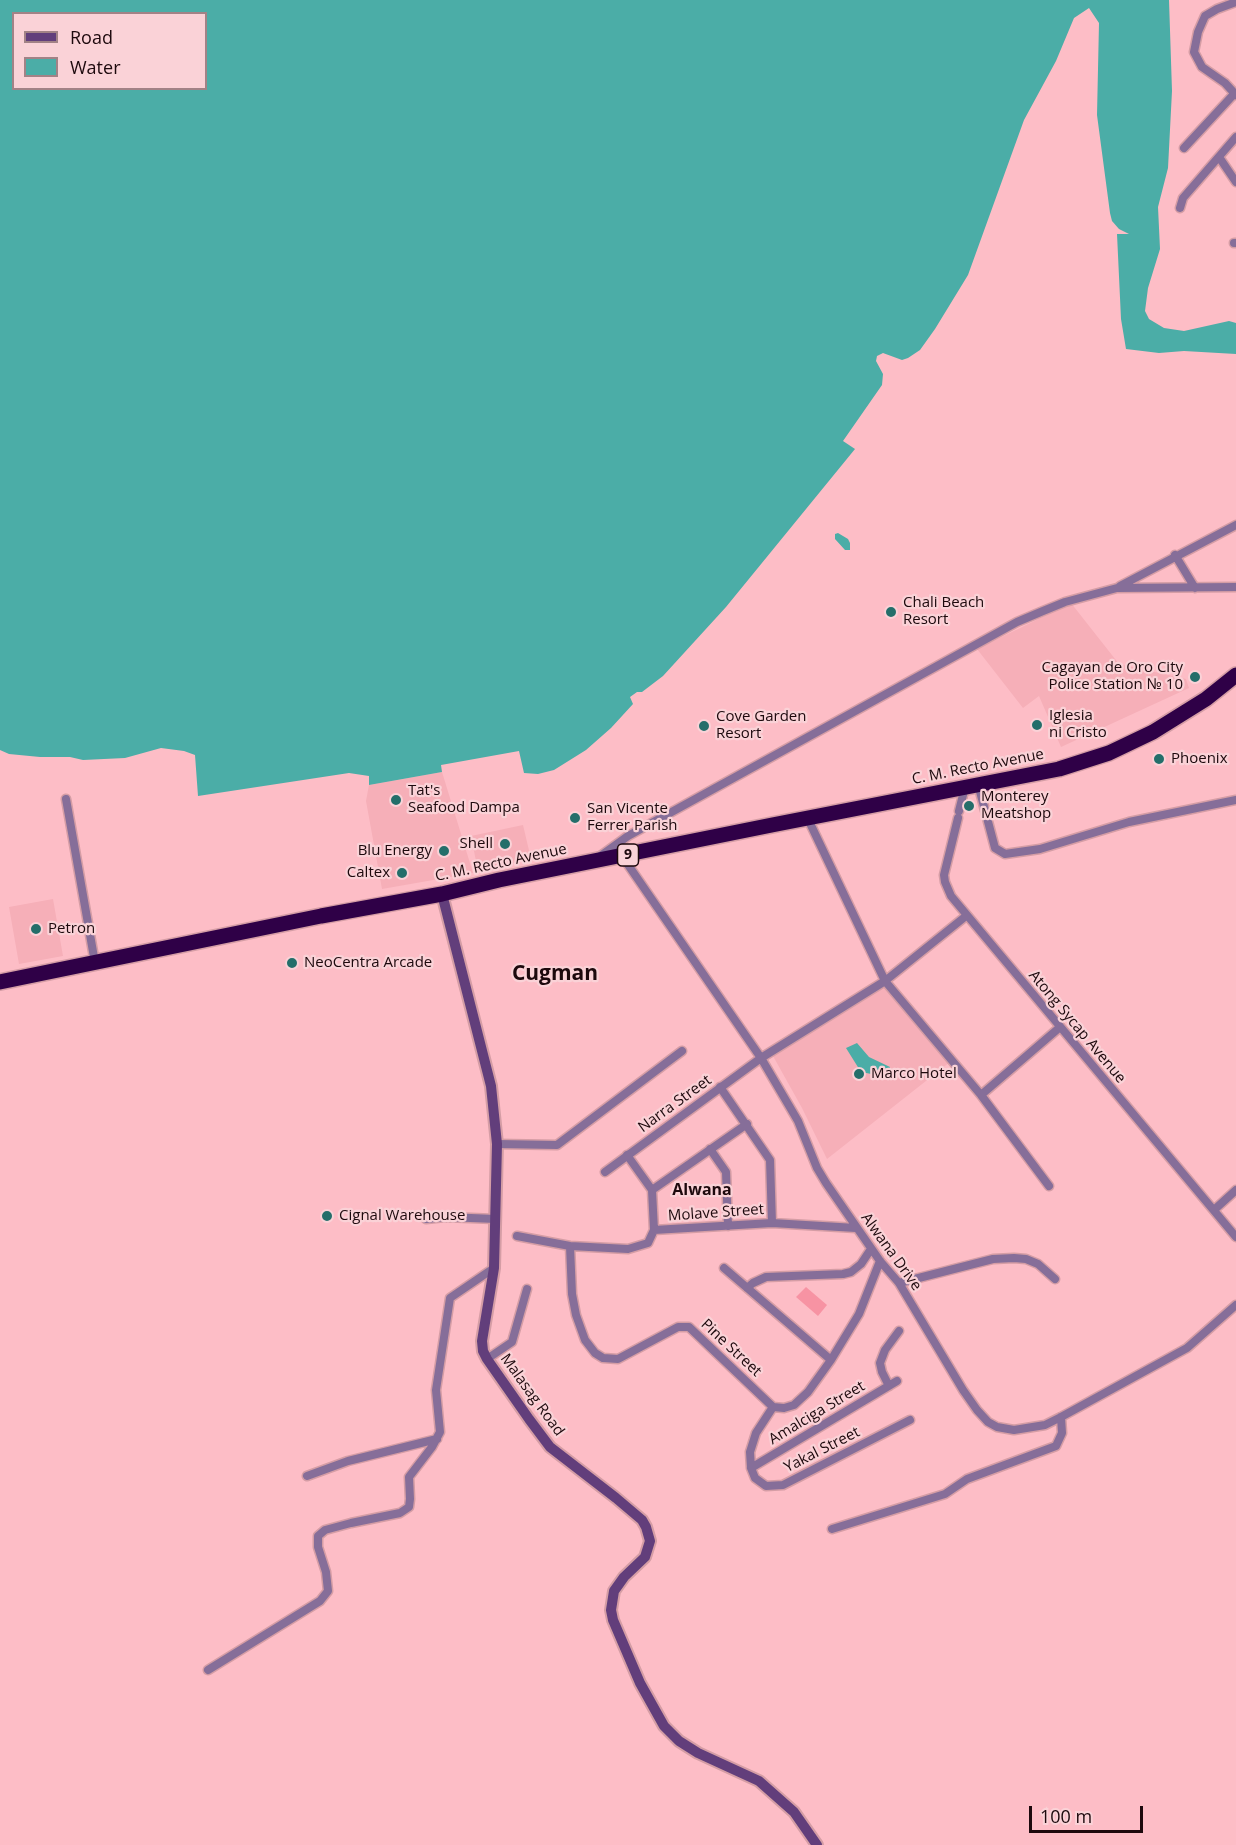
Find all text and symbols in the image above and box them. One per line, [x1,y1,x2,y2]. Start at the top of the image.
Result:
legend [12,12,207,90]
text: Road [70,25,113,49]
text: Water [70,55,121,79]
place label: Chali Beach Resort [903,594,984,629]
marker: Chali Beach Resort [884,605,898,619]
place label: Cagayan de Oro City Police Station № 10 [1041,659,1183,694]
marker: Cagayan de Oro City Police Station № 10 [1188,670,1202,684]
place label: Iglesia ni Cristo [1049,707,1107,742]
place label: Cove Garden Resort [716,708,806,743]
marker: Iglesia ni Cristo [1030,718,1044,732]
marker: Cove Garden Resort [697,719,711,733]
street label: C. M. Recto Avenue [911,745,1045,789]
place label: Phoenix [1171,750,1228,768]
marker: Phoenix [1152,752,1166,766]
place label: Tat's Seafood Dampa [408,782,520,817]
place label: Monterey Meatshop [981,788,1051,823]
marker: Tat's Seafood Dampa [389,793,403,807]
marker: Monterey Meatshop [962,799,976,813]
place label: San Vicente Ferrer Parish [587,800,677,835]
marker: San Vicente Ferrer Parish [568,811,582,825]
place label: Shell [460,835,493,853]
marker: Shell [498,837,512,851]
street label: C. M. Recto Avenue [434,840,568,886]
place label: Blu Energy [358,842,432,860]
marker: Blu Energy [437,844,451,858]
road number: 9 [618,844,638,866]
place label: Caltex [347,864,390,882]
marker: Caltex [395,866,409,880]
place label: Petron [48,920,95,938]
marker: Petron [29,922,43,936]
place label: NeoCentra Arcade [304,954,432,972]
marker: NeoCentra Arcade [285,956,299,970]
district label: Cugman [512,961,598,987]
street label: Atong Sycap Avenue [1025,967,1129,1087]
place label: Marco Hotel [871,1065,957,1083]
marker: Marco Hotel [852,1067,866,1081]
street label: Narra Street [635,1071,715,1137]
district label: Alwana [672,1180,732,1200]
street label: Molave Street [667,1201,765,1225]
place label: Cignal Warehouse [339,1207,465,1225]
marker: Cignal Warehouse [320,1209,334,1223]
street label: Alwana Drive [857,1210,925,1294]
street label: Pine Street [697,1315,765,1381]
street label: Malasag Road [496,1350,568,1440]
street label: Amalciga Street [766,1377,868,1449]
street label: Yakal Street [781,1423,863,1477]
scale bar [1032,1794,1146,1832]
text: 100 m [1040,1804,1092,1828]

